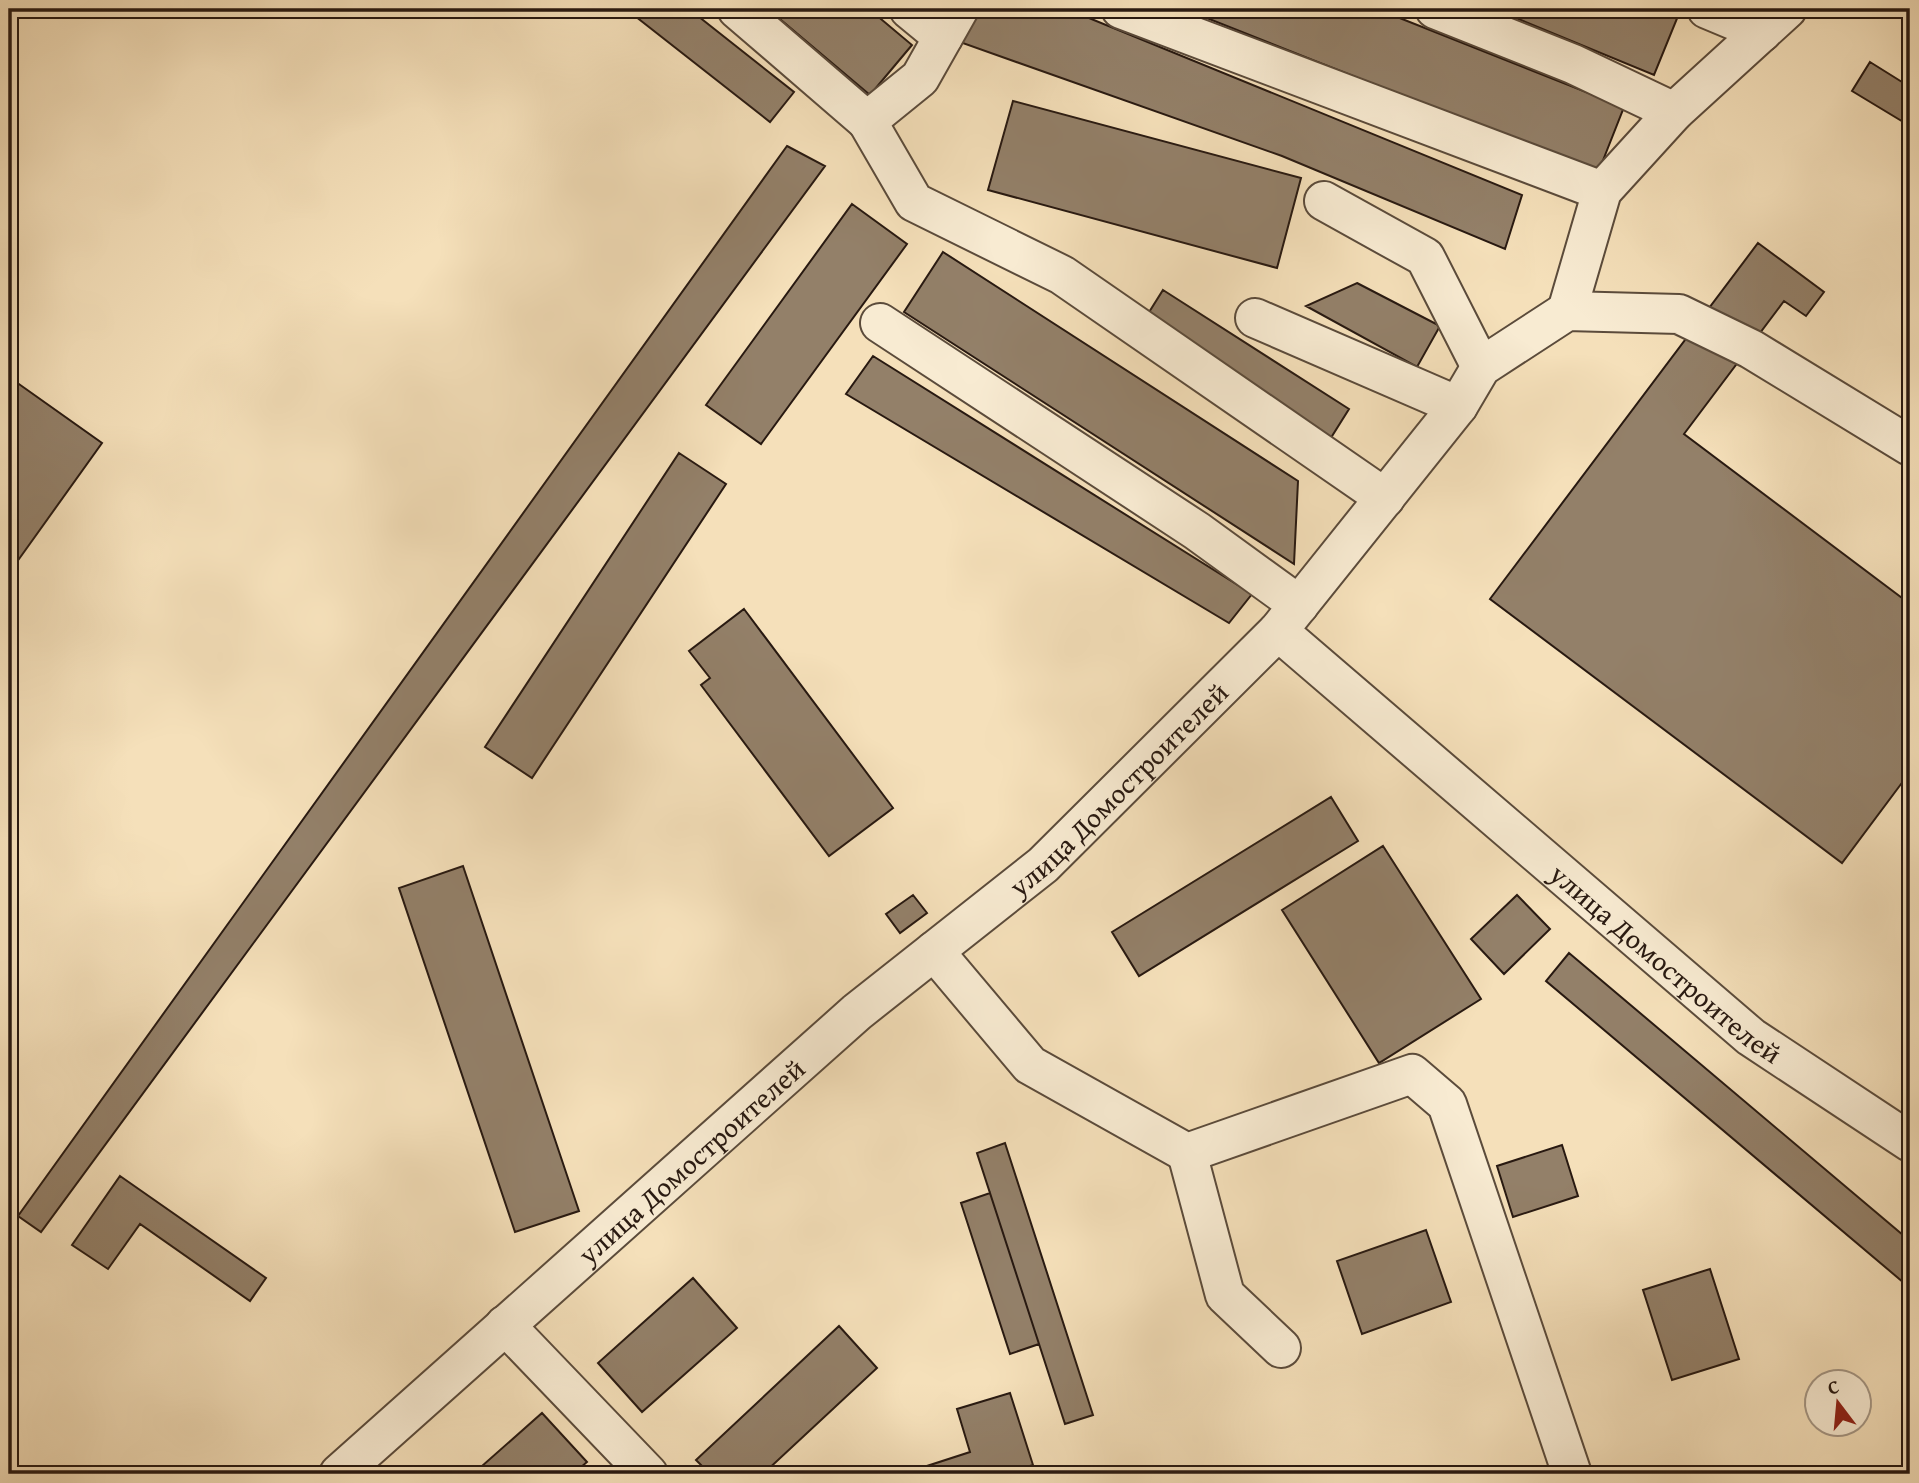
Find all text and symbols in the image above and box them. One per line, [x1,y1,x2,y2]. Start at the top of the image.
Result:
street label: улица Домостроителей [999,672,1237,906]
street label: улица Домостроителей [1541,852,1790,1073]
street label: улица Домостроителей [567,1048,813,1274]
north arrow [1804,1368,1874,1438]
text: С [1824,1372,1843,1402]

